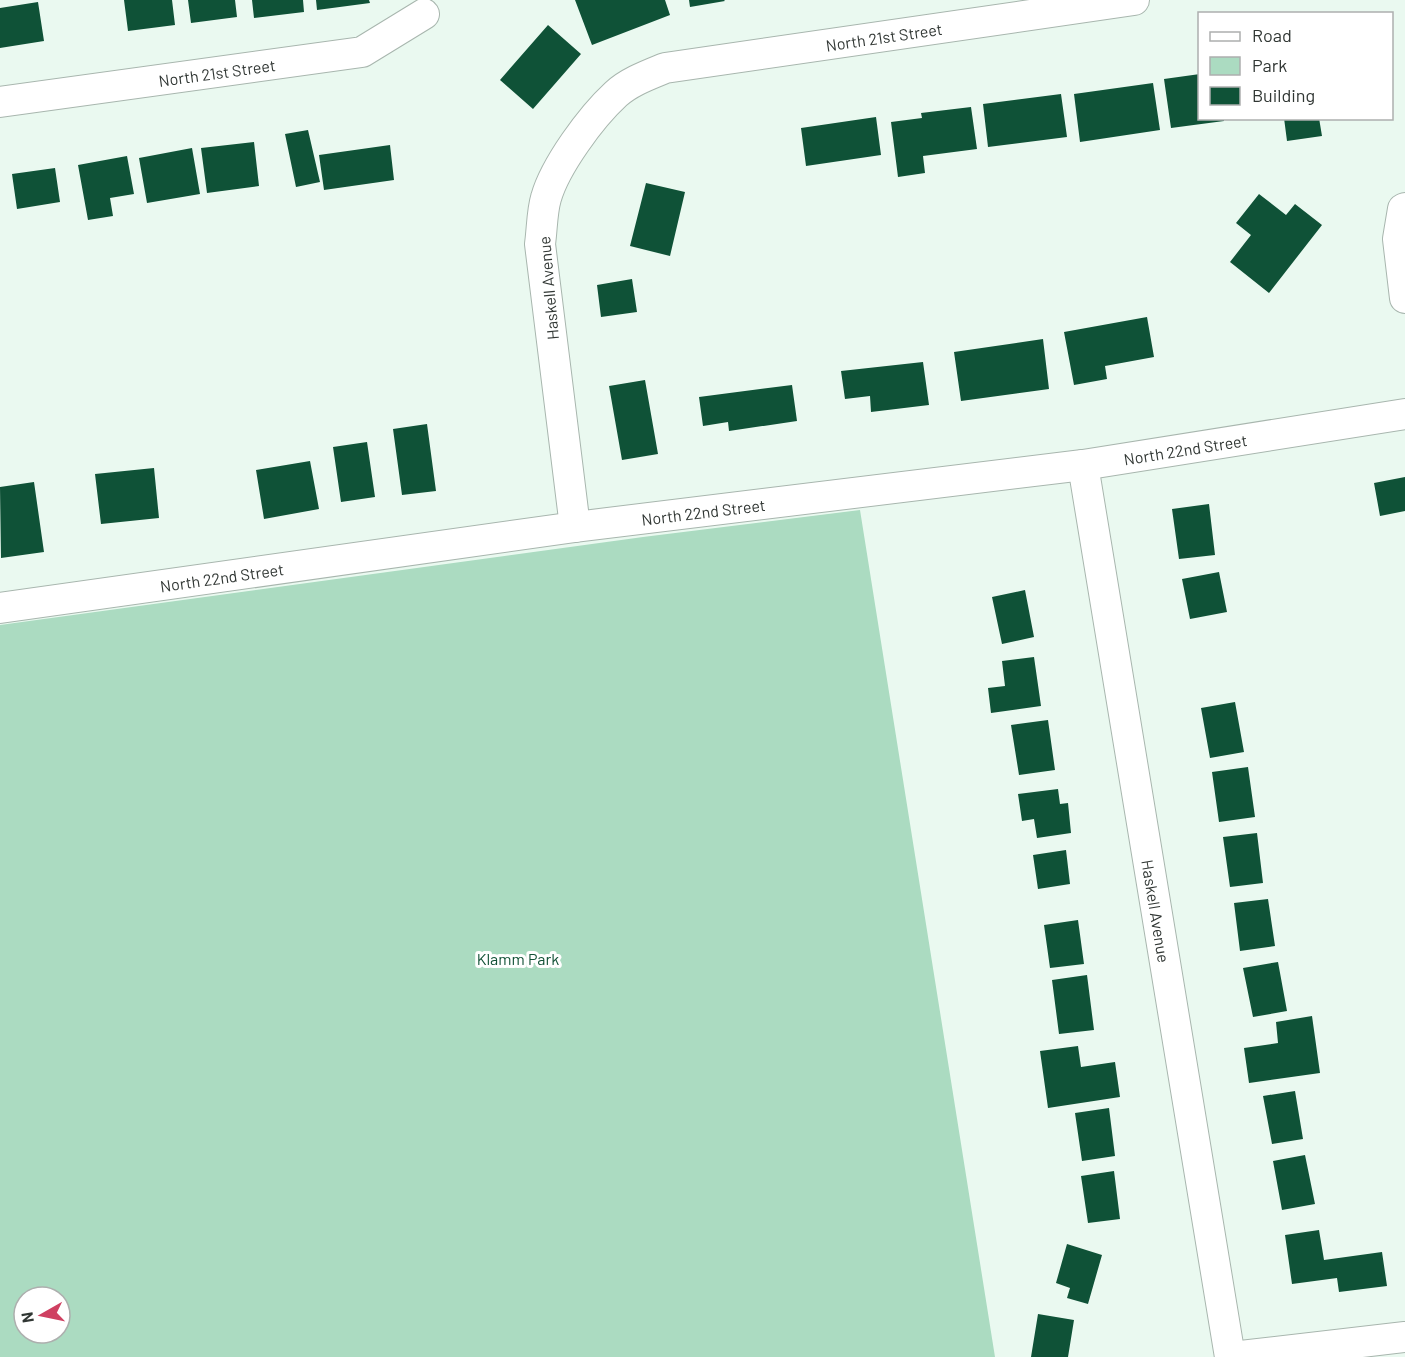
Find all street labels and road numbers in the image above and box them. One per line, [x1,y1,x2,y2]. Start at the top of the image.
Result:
street label: North 21st Street [824,18,944,54]
street label: North 21st Street [157,55,277,89]
street label: Haskell Avenue [534,235,562,341]
street label: North 22nd Street [1122,430,1248,468]
street label: North 22nd Street [640,494,766,528]
street label: North 22nd Street [159,559,285,595]
street label: Haskell Avenue [1139,858,1174,964]

